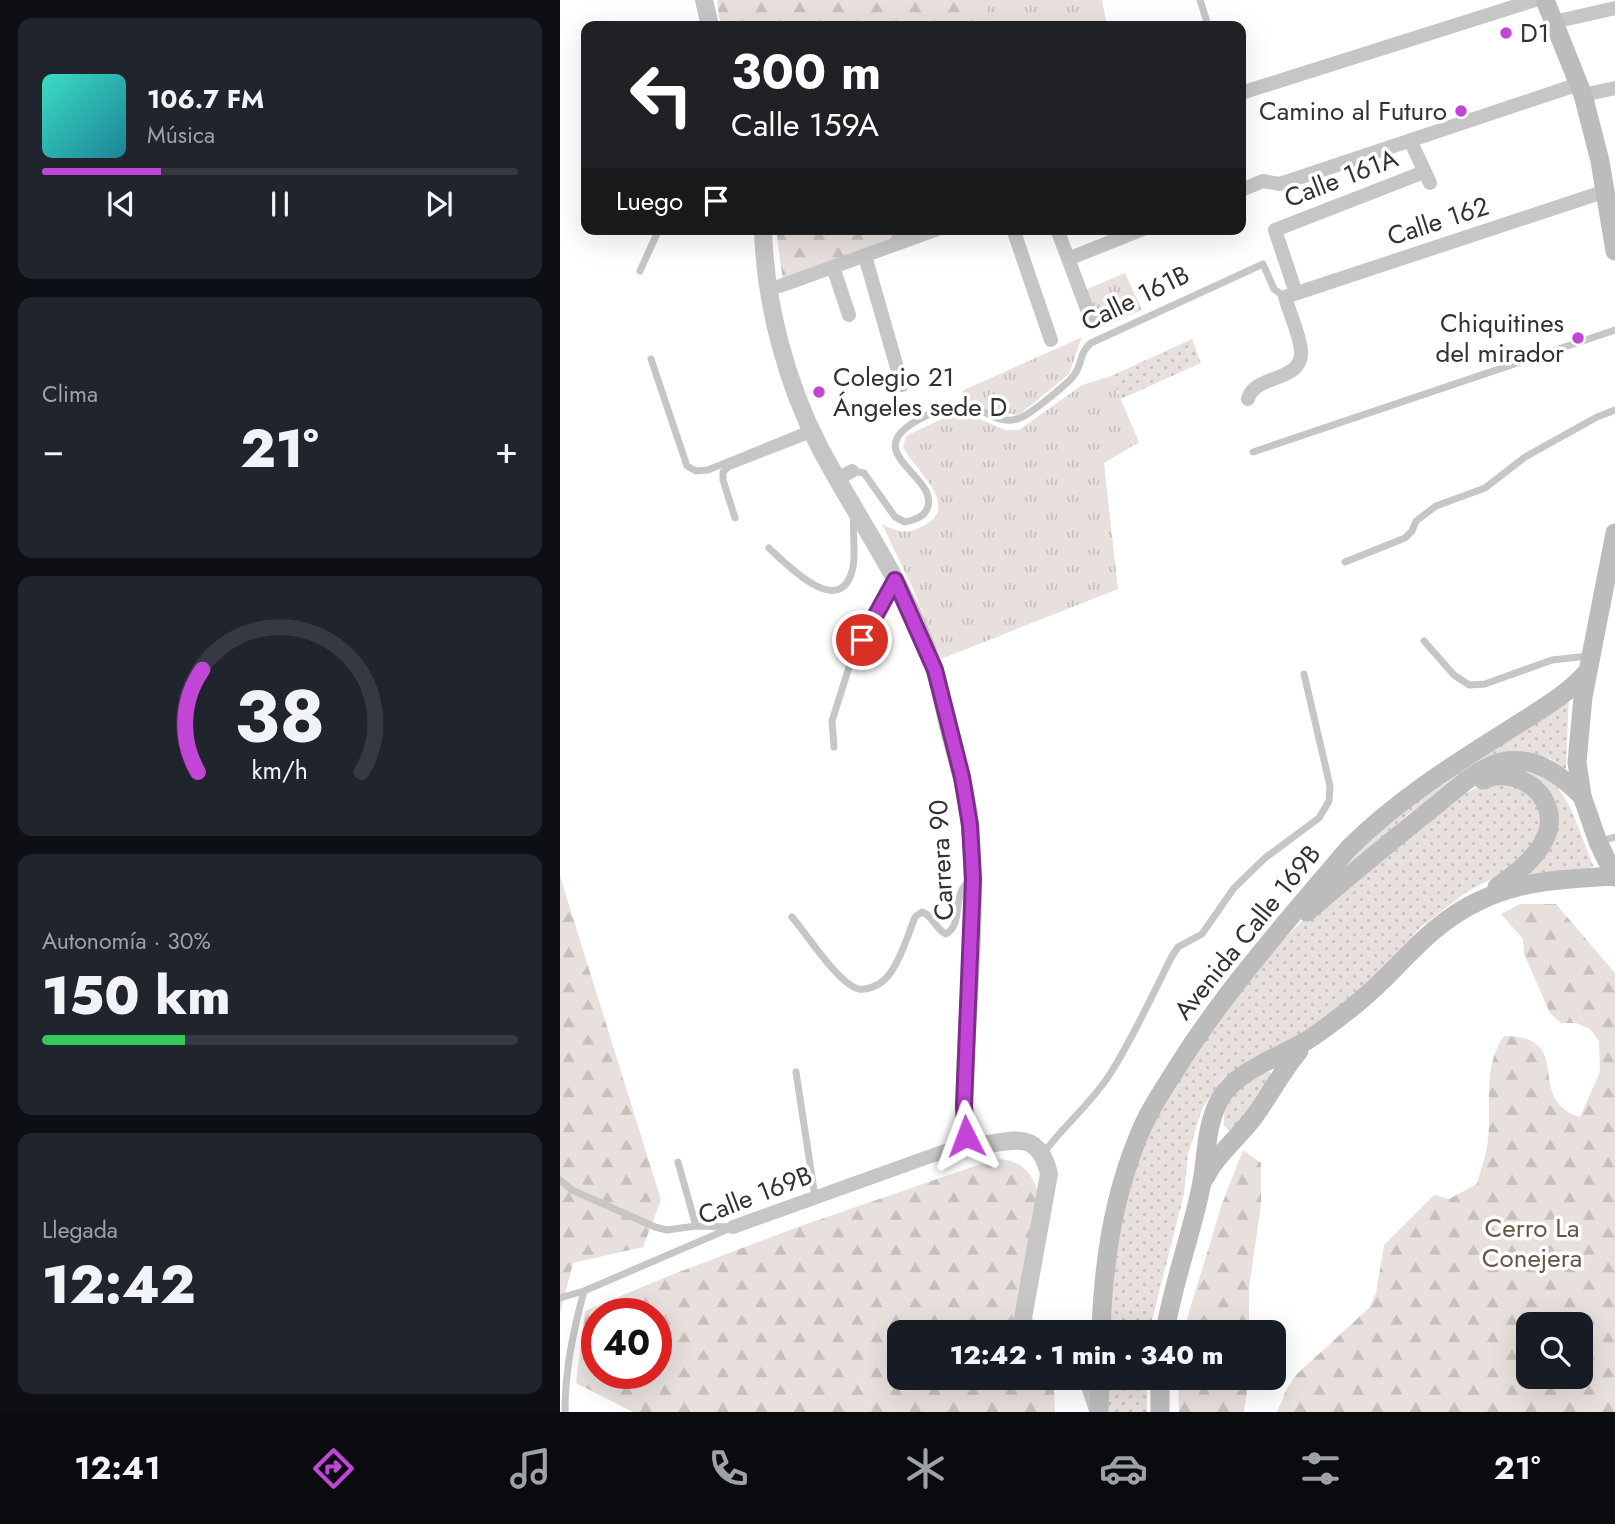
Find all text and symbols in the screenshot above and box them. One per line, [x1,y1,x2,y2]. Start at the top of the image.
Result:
place label: D1 [1520,14,1549,52]
marker: D1 [1498,25,1514,41]
text: 300 m [731,37,881,107]
icon: left [616,49,707,140]
text: 106.7 FM [147,80,264,118]
place label: Camino al Futuro [1259,92,1447,130]
text: Calle 159A [731,102,879,148]
marker: Camino al Futuro [1453,103,1469,119]
text: Música [147,118,215,152]
street label: Calle 161A [1279,139,1404,217]
text: Luego [616,182,683,220]
icon: arrive [697,182,735,220]
icon: previous [102,185,140,223]
icon: pause [261,185,299,223]
icon: next [420,185,458,223]
street label: Calle 162 [1382,187,1494,255]
street label: Calle 161B [1074,255,1196,341]
place label: Chiquitines del mirador [1436,304,1564,372]
marker: Chiquitines del mirador [1570,330,1586,346]
place label: Colegio 21 Ángeles sede D [833,358,1007,426]
text: Clima [42,377,98,411]
marker: Colegio 21 Ángeles sede D [811,384,827,400]
text: 21° [240,411,319,487]
text: − [42,422,64,477]
text: + [495,422,518,477]
pin [832,610,892,670]
icon: arrive [843,621,881,659]
text: 38 [235,664,325,769]
text: km/h [252,752,308,788]
street label: Carrera 90 [919,799,963,921]
street label: Avenida Calle 169B [1164,836,1330,1028]
text: Autonomía · 30% [42,924,211,958]
text: 150 km [42,958,231,1034]
position arrow [929,1099,1003,1173]
street label: Calle 169B [692,1156,818,1234]
park label: Cerro La Conejera [1482,1209,1582,1277]
text: Llegada [42,1213,118,1247]
text: 12:42 [42,1247,196,1323]
speed limit sign: 40 [581,1298,672,1389]
map controls [1516,1312,1593,1389]
button: search [1516,1312,1593,1389]
text: 12:42 · 1 min · 340 m [950,1336,1223,1374]
icon: directions [309,1444,358,1493]
icon: music [506,1444,555,1493]
icon: phone [704,1444,753,1493]
icon: climate [901,1444,950,1493]
icon: car [1099,1444,1148,1493]
icon: filters [1296,1444,1345,1493]
text: 12:41 [74,1445,160,1491]
text: 21° [1494,1445,1541,1491]

